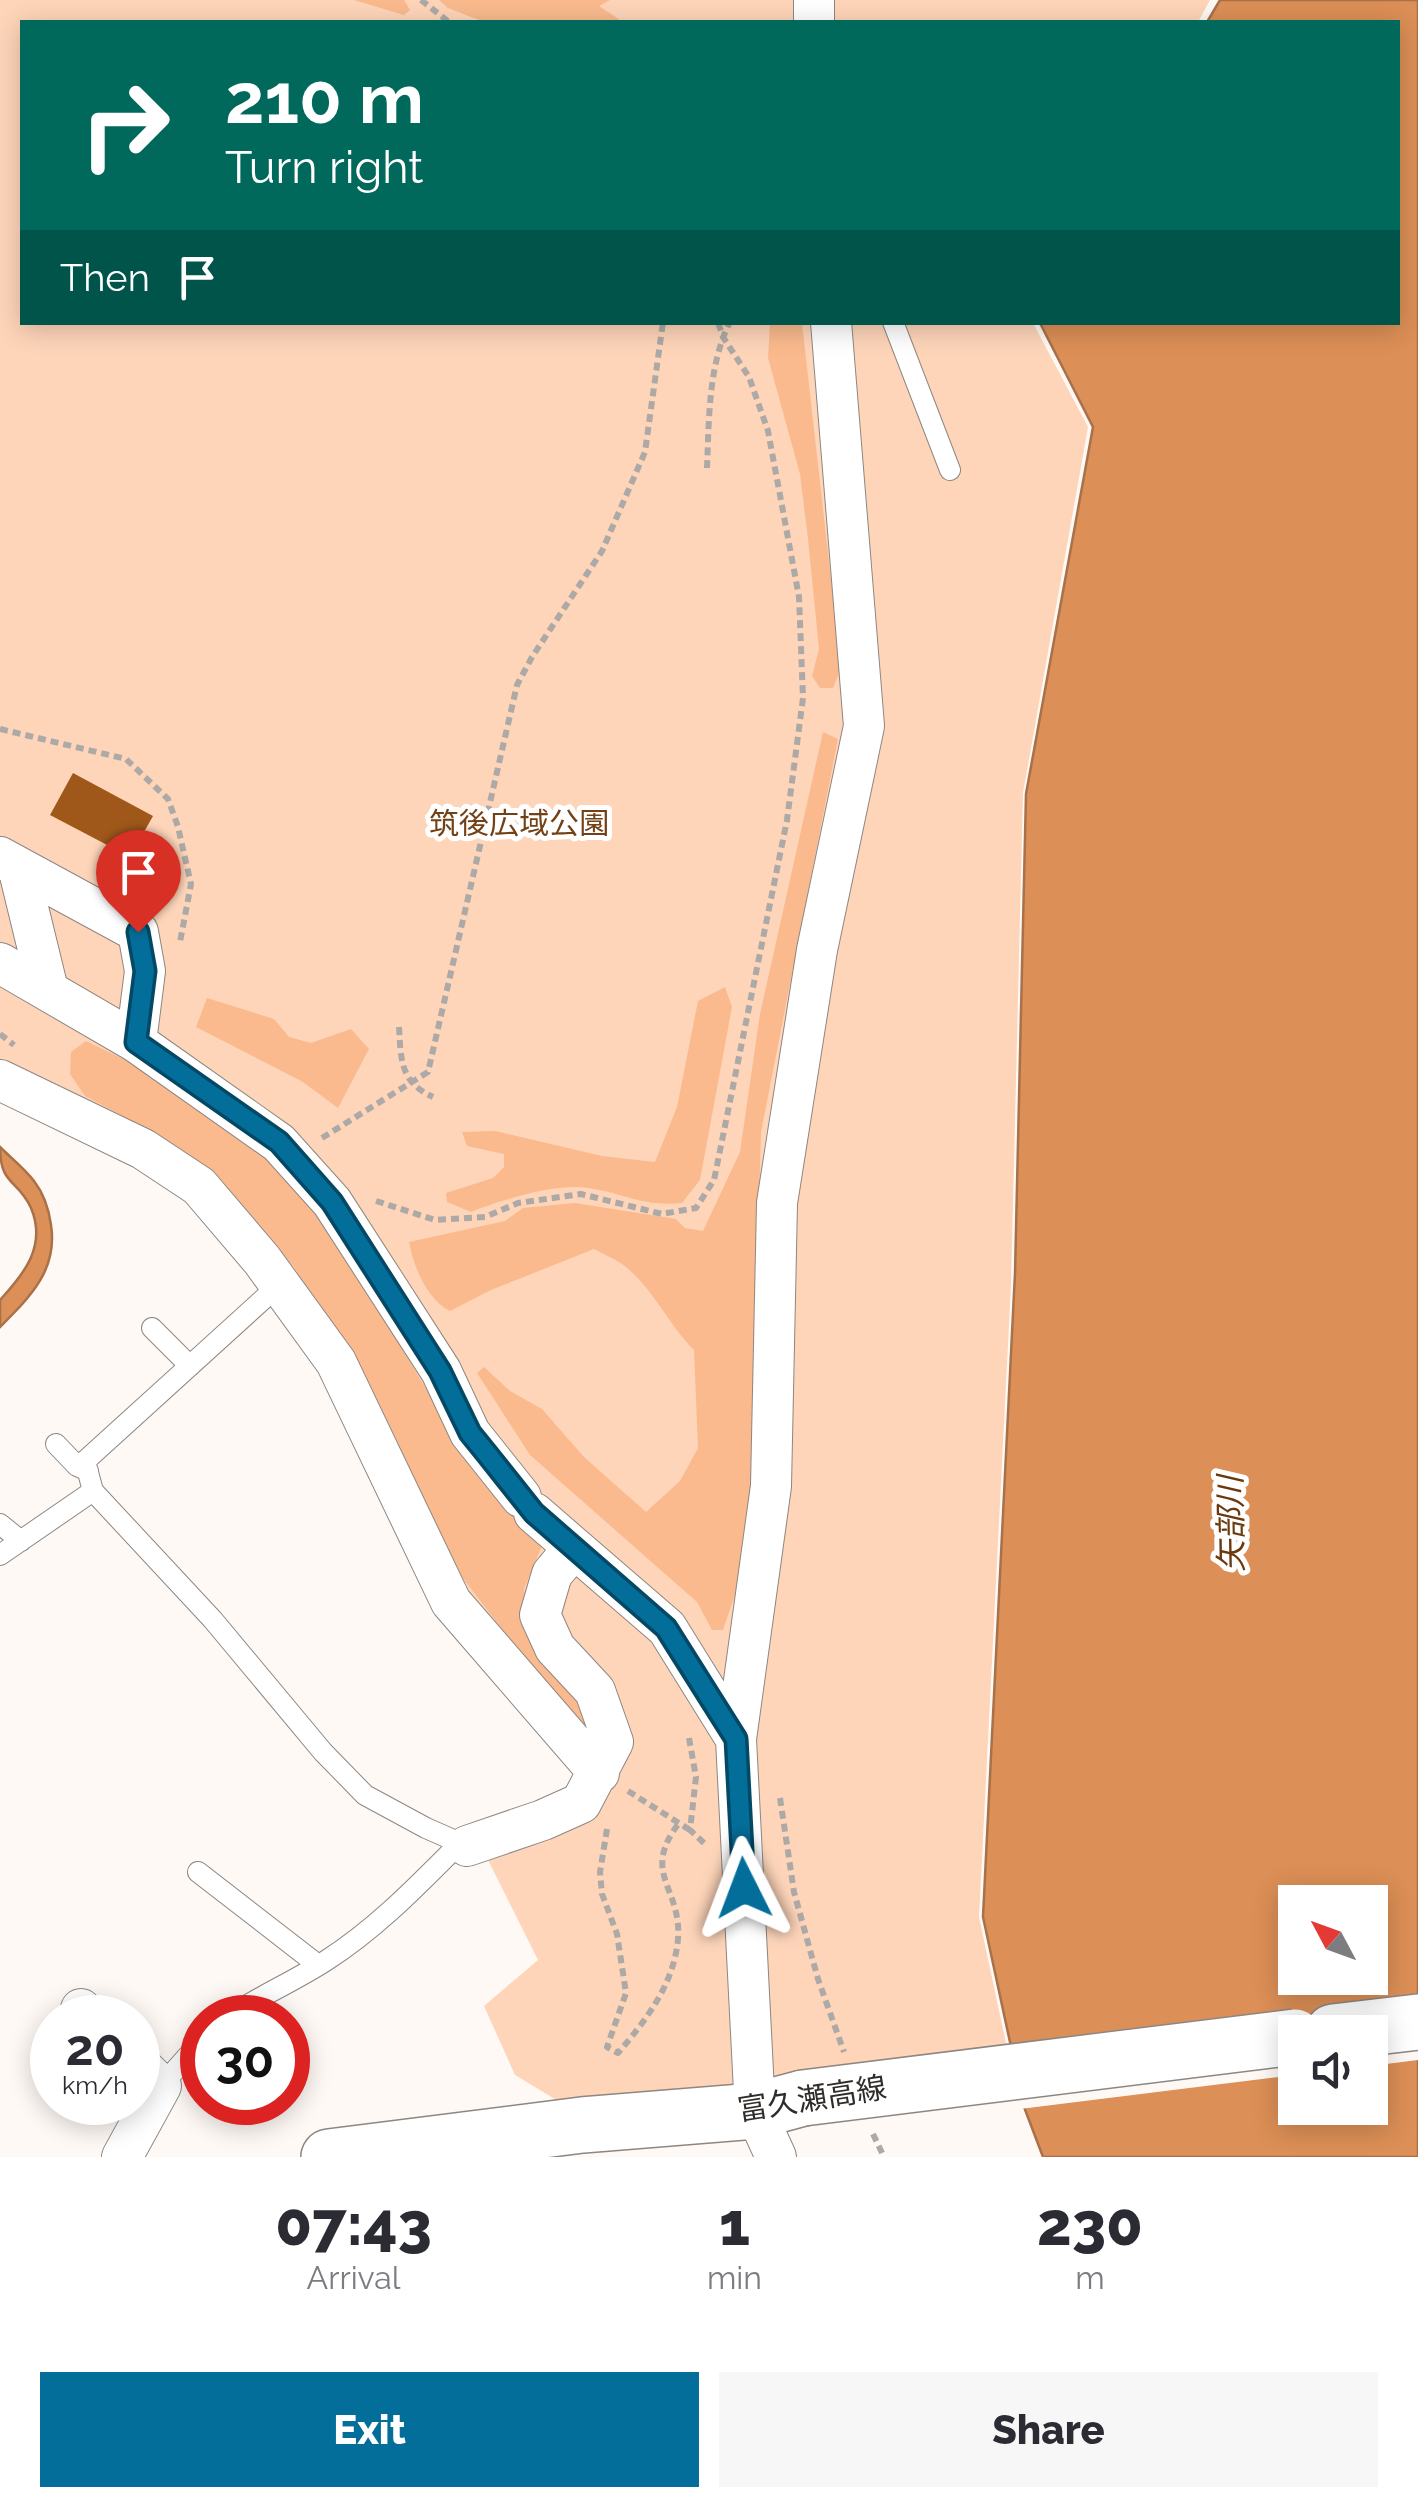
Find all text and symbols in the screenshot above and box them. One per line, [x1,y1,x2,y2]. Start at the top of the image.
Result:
text: 210 m [225,57,424,139]
icon: right [60,60,190,190]
text: Turn right [225,141,423,194]
icon: arrive [170,250,225,305]
text: Then [60,255,150,300]
park label: 筑後広域公園 [429,806,609,841]
pin [96,830,181,933]
icon: arrive [111,845,166,900]
water label: 矢部川 [1211,1473,1250,1572]
position arrow [692,1836,796,1940]
north arrow [1278,1885,1388,1995]
map controls [1278,1885,1388,2125]
speed limit sign: 30 [180,1995,310,2125]
button: sound [1278,2015,1388,2125]
text: 20 [66,2018,124,2077]
street label: 富久瀬高線 [735,2069,889,2128]
text: km/h [62,2070,128,2100]
text: 07:43 [275,2189,432,2259]
text: 1 [719,2189,750,2259]
text: 230 [1037,2189,1143,2259]
text: Arrival [307,2259,400,2296]
text: min [707,2259,762,2296]
text: m [1075,2259,1105,2296]
button: Exit [40,2372,699,2487]
button: Share [719,2372,1378,2487]

